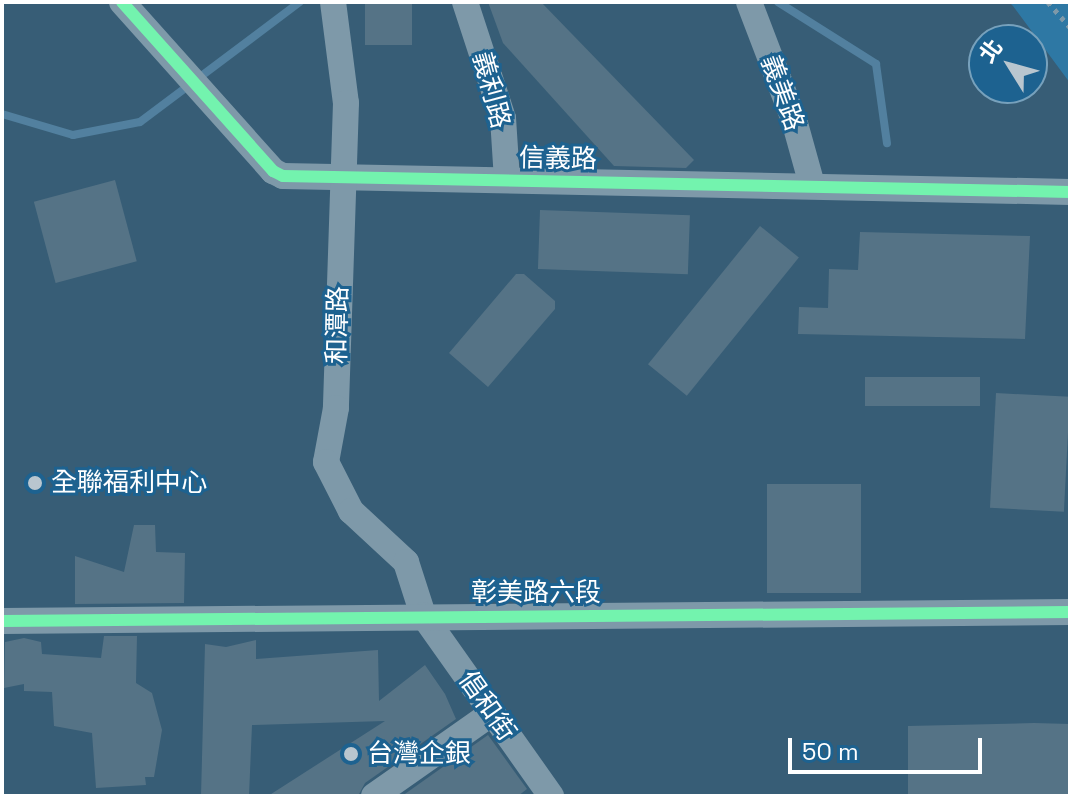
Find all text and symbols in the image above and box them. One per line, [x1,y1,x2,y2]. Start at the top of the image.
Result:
north arrow [968,24,1048,104]
text: 北 [973,34,1008,68]
street label: 義利路 [466,48,516,132]
street label: 義美路 [754,51,810,135]
street label: 信義路 [519,143,597,175]
street label: 和潭路 [322,286,354,364]
place label: 全聯福利中心 [51,467,207,499]
marker: 全聯福利中心 [26,474,44,492]
street label: 彰美路六段 [471,577,601,609]
street label: 倡和街 [452,665,522,747]
scale bar [792,722,986,772]
text: 50 m [802,736,859,767]
place label: 台灣企銀 [367,738,471,770]
marker: 台灣企銀 [342,745,360,763]

